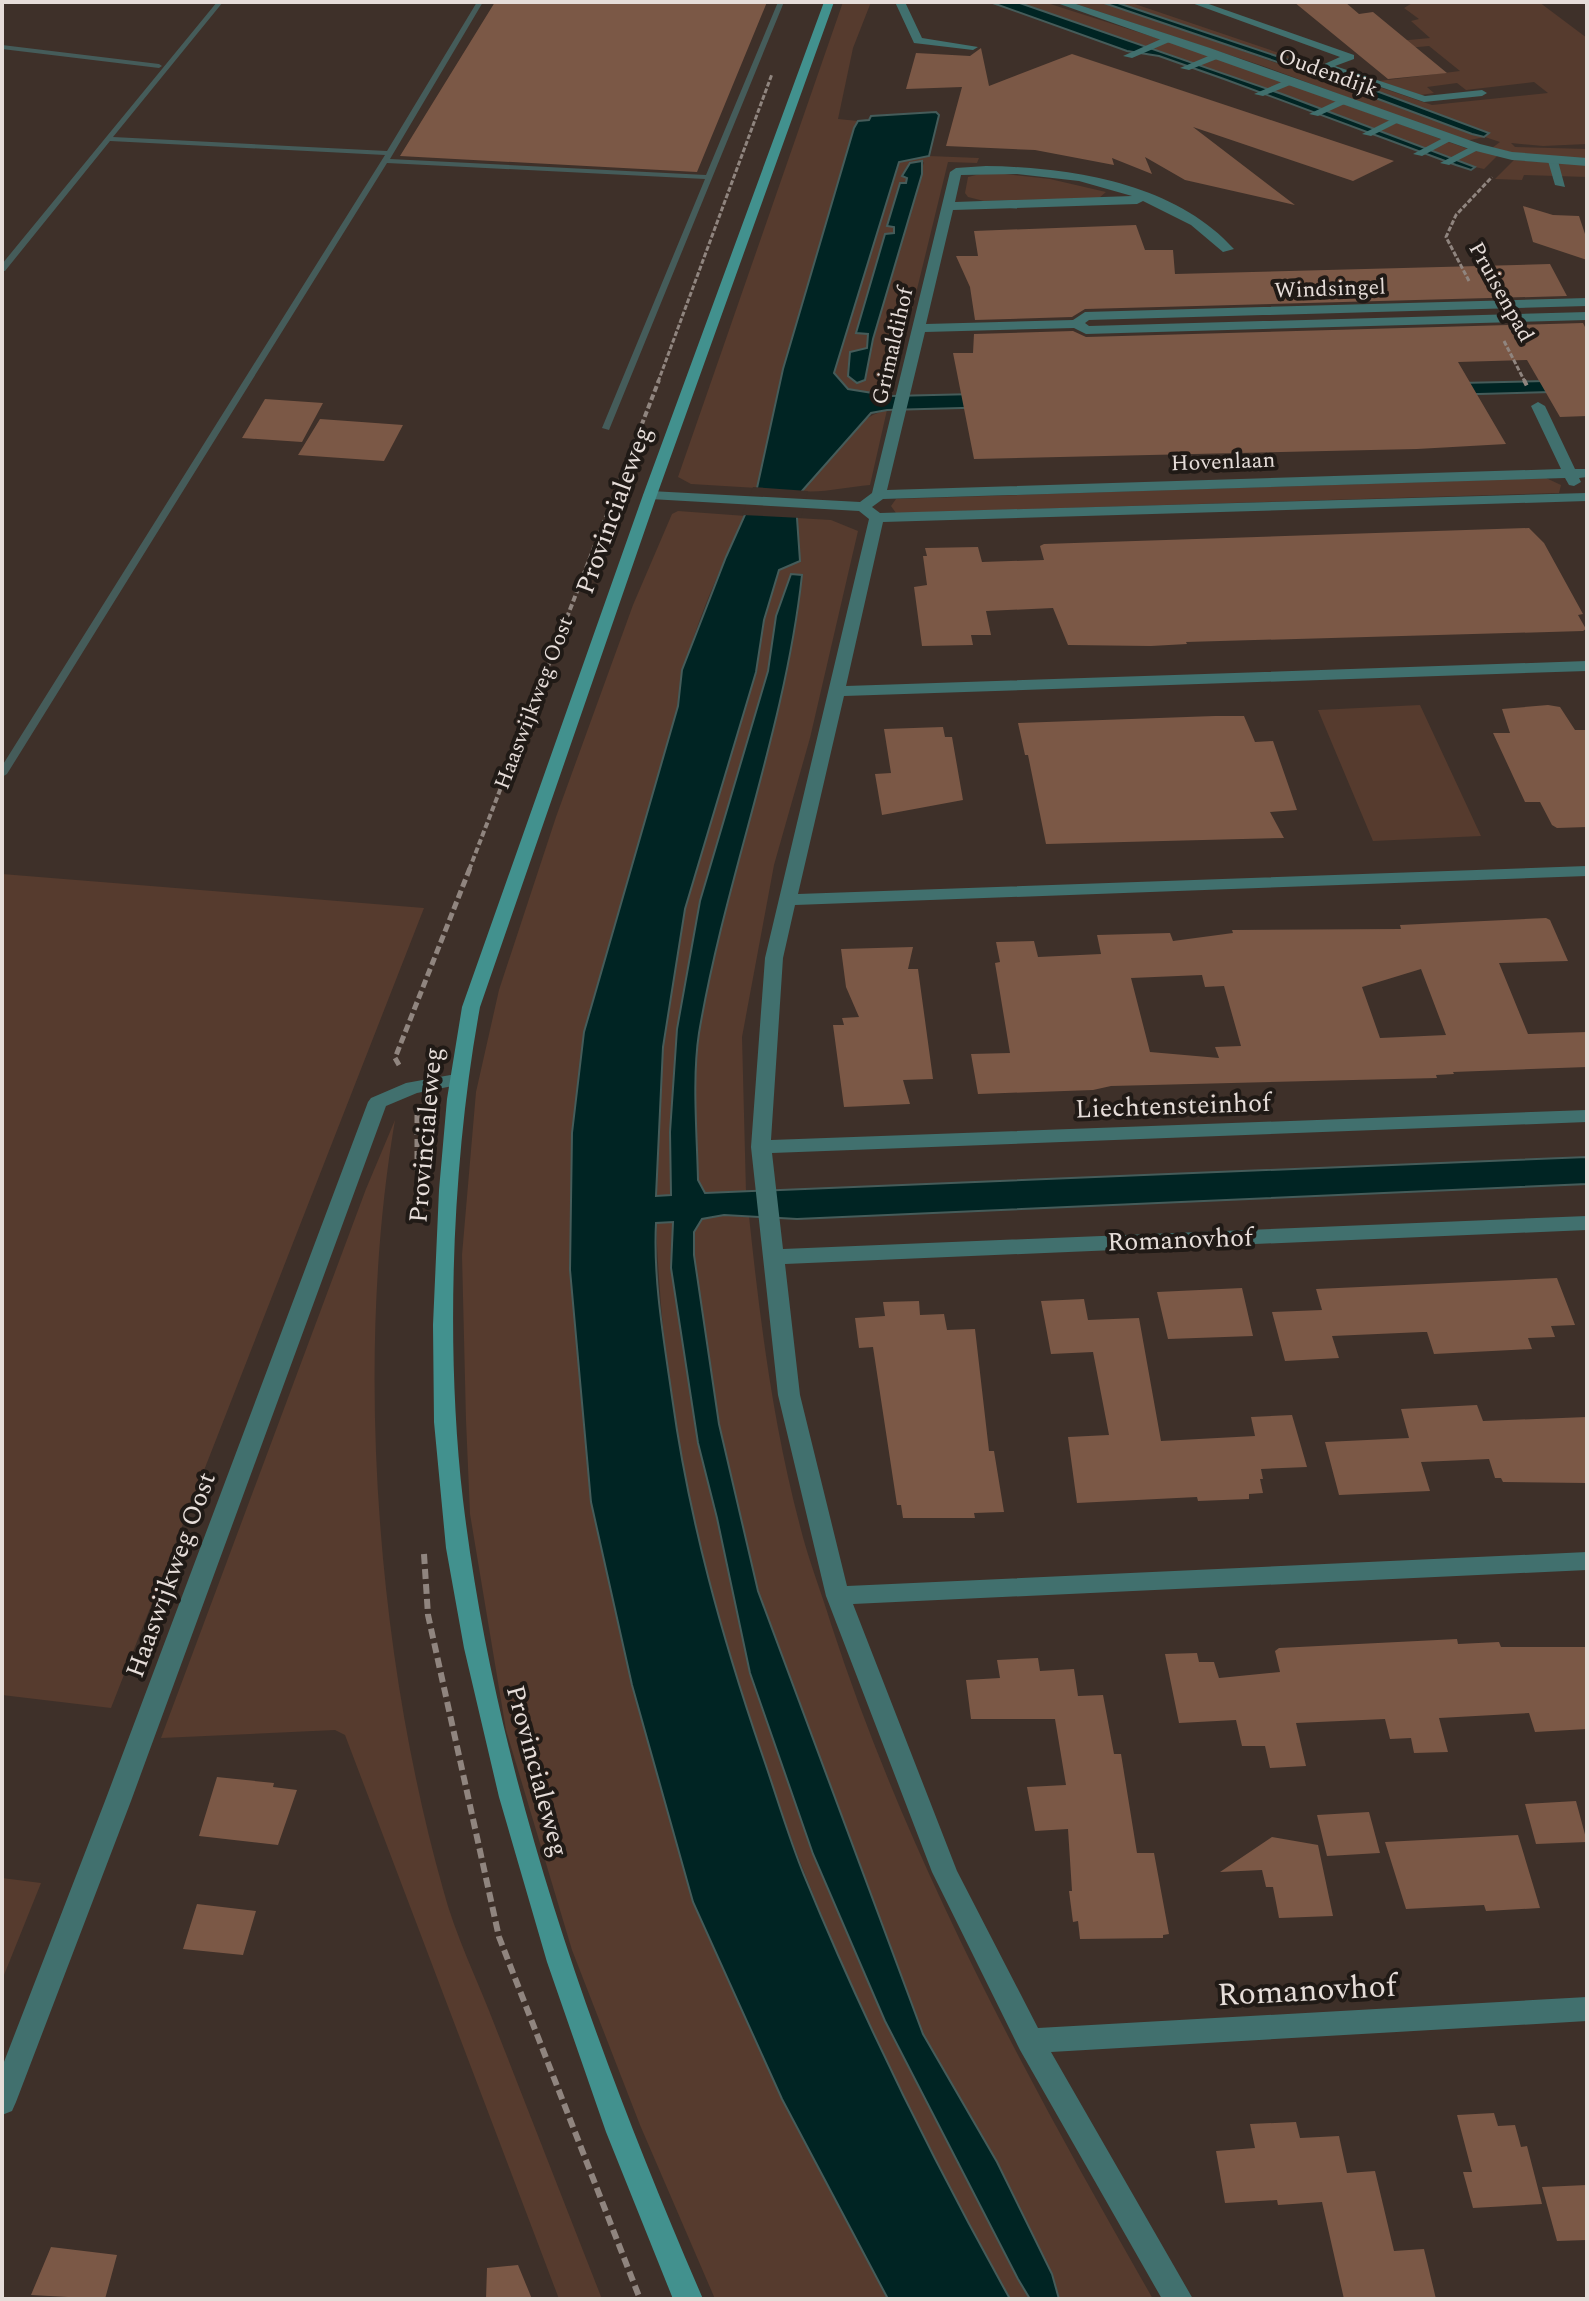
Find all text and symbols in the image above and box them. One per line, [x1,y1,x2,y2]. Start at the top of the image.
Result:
street label: Oudendijk [1273,40,1383,106]
street label: Pruisenpad [1460,236,1542,348]
street label: Windsingel [1274,271,1386,307]
street label: Grimaldihof [863,282,923,408]
street label: Provincialeweg [565,420,663,600]
street label: Hovenlaan [1170,444,1276,480]
street label: Haaswijkweg Oost [486,612,582,794]
street label: Provincialeweg [398,1045,454,1225]
street label: Liechtensteinhof [1074,1083,1274,1129]
street label: Romanovhof [1106,1217,1256,1263]
street label: Haaswijkweg Oost [115,1467,227,1683]
street label: Provincialeweg [495,1681,579,1861]
street label: Romanovhof [1216,1962,1401,2020]

